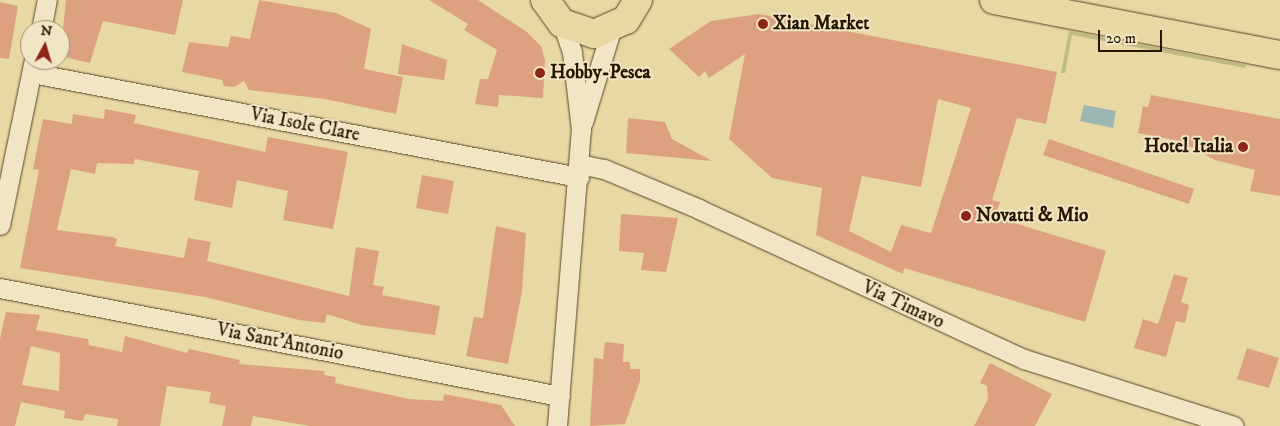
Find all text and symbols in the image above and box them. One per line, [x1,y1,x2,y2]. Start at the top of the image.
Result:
place label: Xian Market [773,13,869,35]
marker: Xian Market [757,18,769,30]
north arrow [20,20,70,70]
scale bar [1100,20,1164,52]
text: N [40,22,53,41]
text: 20 m [1106,29,1136,48]
place label: Hobby-Pesca [550,62,651,84]
marker: Hobby-Pesca [534,67,546,79]
street label: Via Isole Clare [248,103,362,147]
place label: Hotel Italia [1144,136,1233,158]
marker: Hotel Italia [1237,141,1249,153]
place label: Novatti & Mio [976,205,1088,227]
marker: Novatti & Mio [960,210,972,222]
street label: Via Timavo [858,276,948,334]
street label: Via Sant'Antonio [215,319,345,365]

